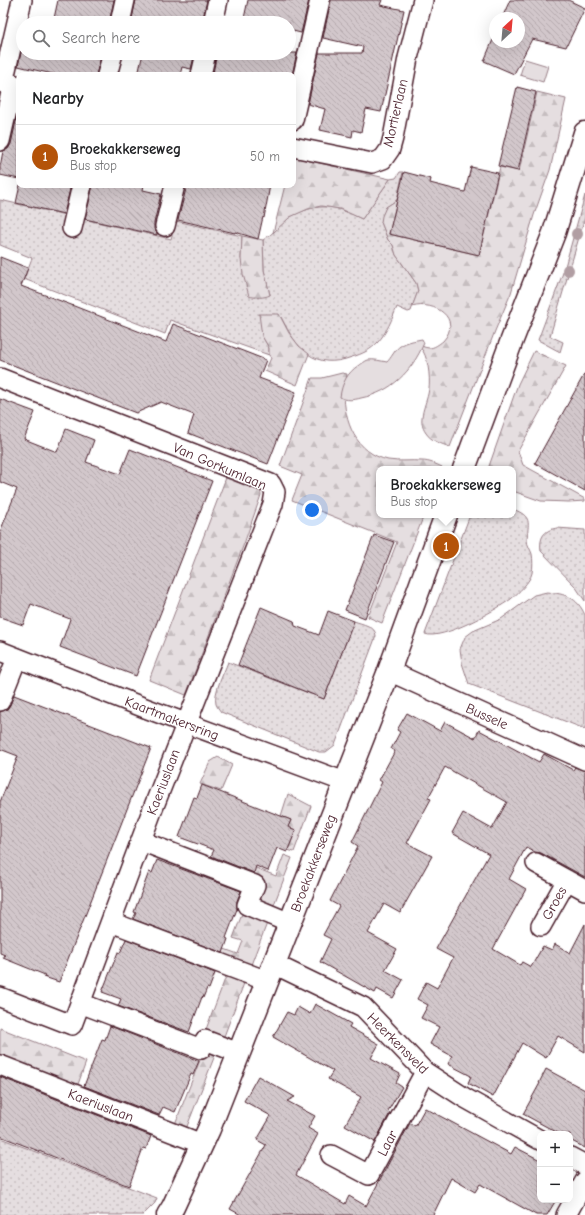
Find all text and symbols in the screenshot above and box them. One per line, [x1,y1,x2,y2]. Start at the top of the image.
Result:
north arrow [489,12,525,48]
search box [16,16,296,60]
icon: search [30,27,52,49]
text: Search here [62,29,140,47]
street label: Mortierlaan [379,77,412,149]
text: Nearby [32,89,83,108]
text: Broekakkerseweg [70,140,181,158]
text: 1 [42,149,48,164]
text: 50 m [250,149,280,164]
text: Bus stop [70,158,117,173]
street label: Van Gorkumlaan [170,439,269,494]
popup [376,466,516,518]
text: Broekakkerseweg [390,476,502,494]
text: Bus stop [390,494,437,509]
your location [302,500,322,520]
pin: 1 [433,531,459,561]
street label: Kaartmakersring [122,693,221,744]
street label: Bussele [463,700,511,733]
street label: Kaeriuslaan [143,747,184,817]
street label: Broekakkerseweg [287,812,340,914]
street label: Groes [538,883,571,923]
street label: Heerkensveld [363,1009,432,1078]
street label: Kaeriuslaan [66,1085,136,1126]
street label: Laar [374,1127,401,1159]
map controls [537,1131,573,1203]
button: + [537,1131,573,1167]
button: − [537,1167,573,1203]

